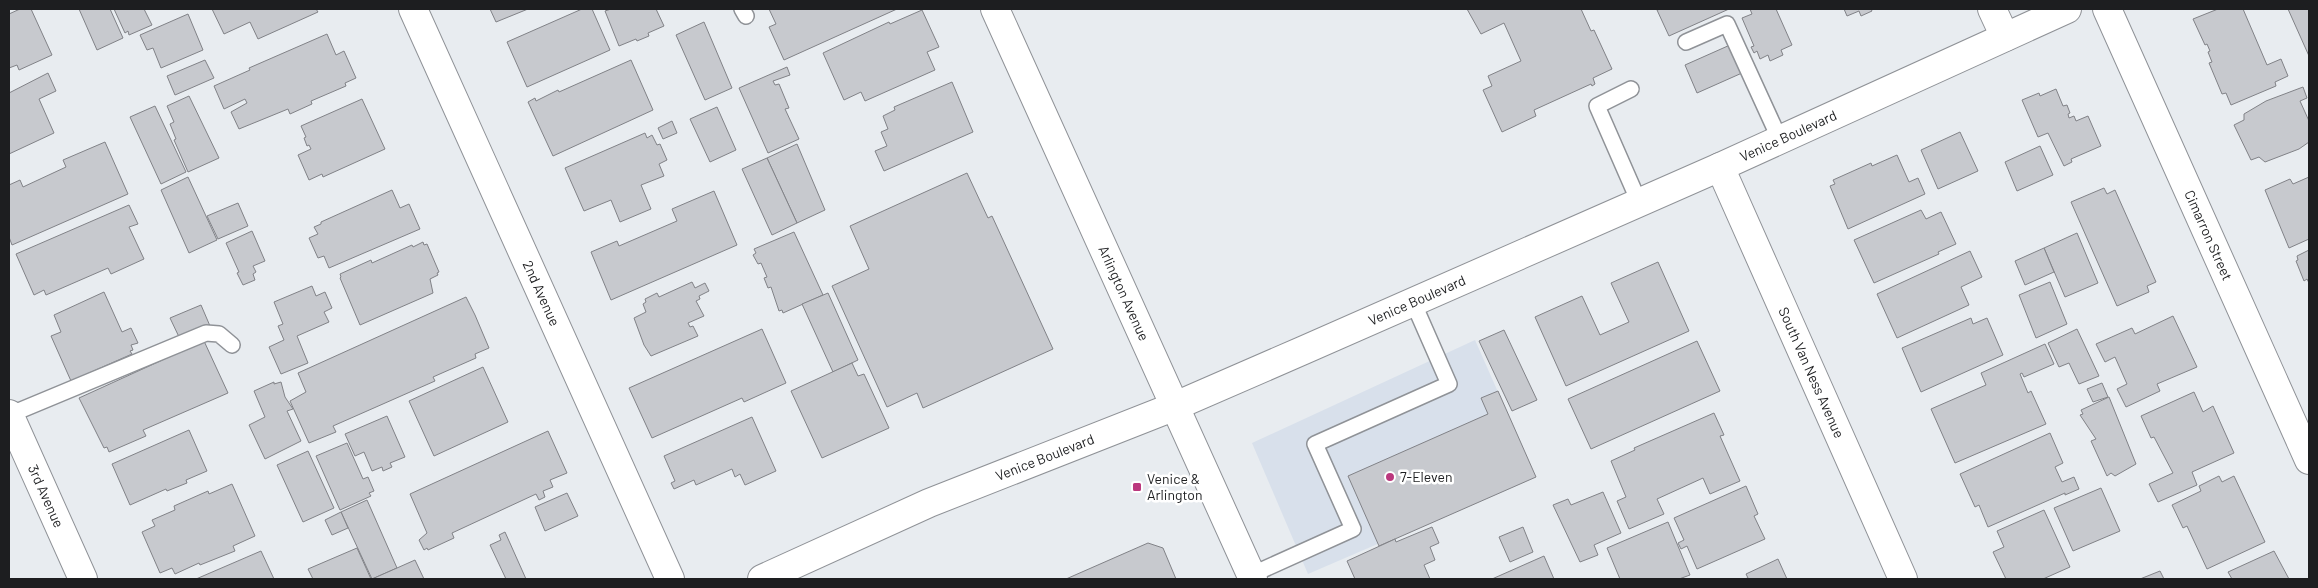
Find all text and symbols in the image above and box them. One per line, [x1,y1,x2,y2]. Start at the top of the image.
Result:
street label: Venice Boulevard [1737,106,1839,165]
street label: Cimarron Street [2181,187,2236,283]
street label: Arlington Avenue [1095,243,1153,343]
street label: 2nd Avenue [520,258,564,329]
street label: Venice Boulevard [1366,271,1468,329]
street label: South Van Ness Avenue [1775,304,1848,440]
street label: Venice Boulevard [993,430,1096,484]
street label: 3rd Avenue [25,462,68,530]
place label: 7-Eleven [1400,468,1453,485]
place label: Venice & Arlington [1147,470,1202,503]
marker: 7-Eleven [1384,471,1396,483]
marker: Venice & Arlington [1131,481,1143,493]

